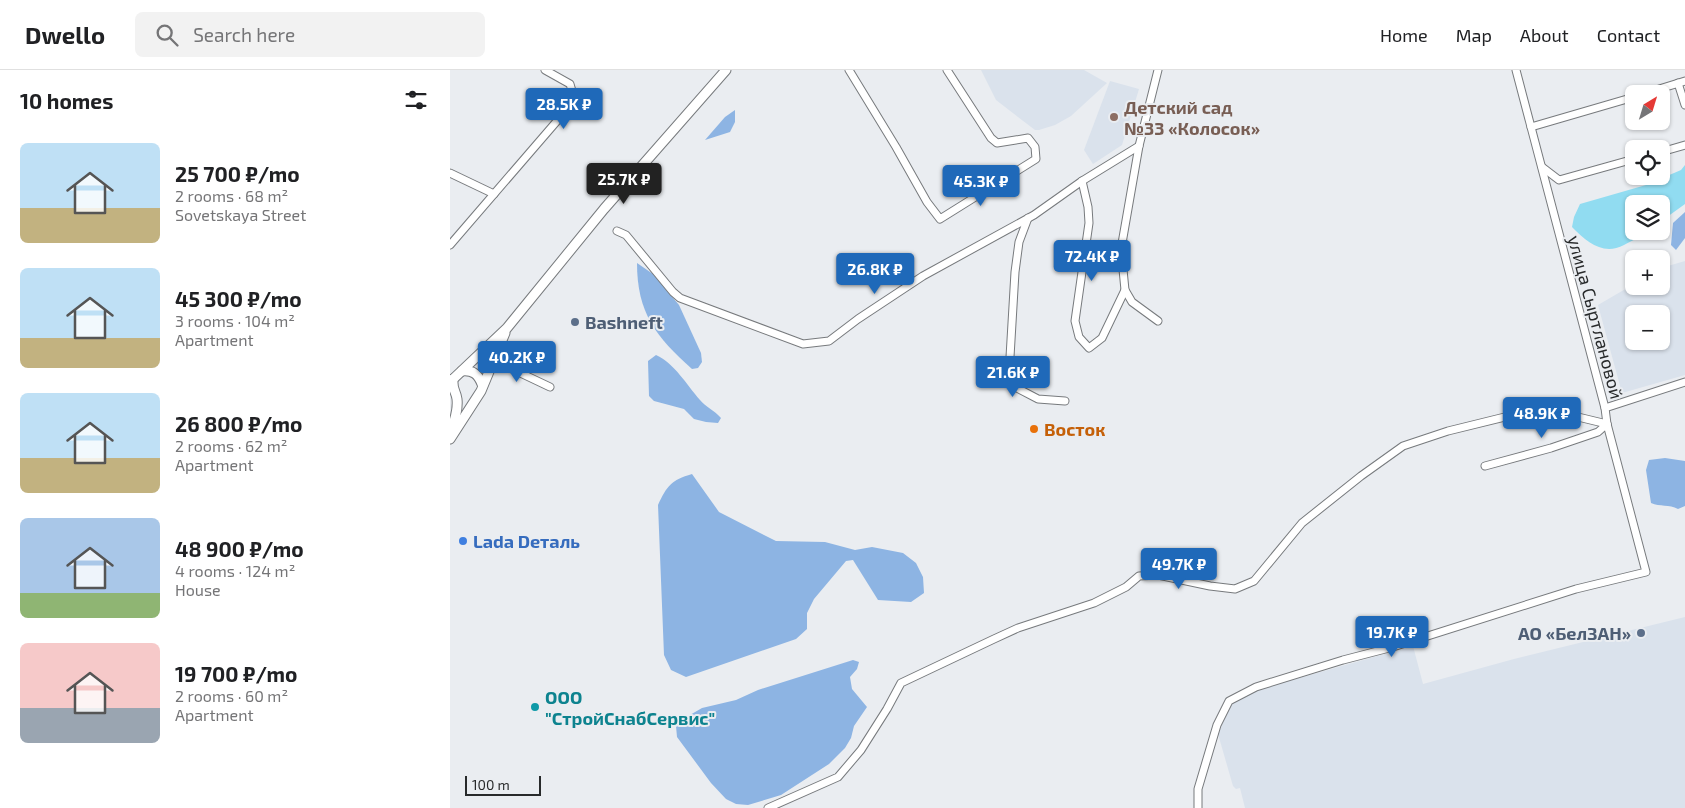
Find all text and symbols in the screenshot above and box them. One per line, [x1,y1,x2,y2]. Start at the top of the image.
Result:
search box [135,12,485,57]
text: Dwello [25,20,105,49]
icon: search [153,21,181,49]
text: Search here [193,23,295,46]
text: Home [1380,24,1428,46]
text: Map [1456,24,1492,46]
text: About [1520,24,1569,46]
text: Contact [1597,24,1660,46]
north arrow [1625,85,1670,130]
map controls [1625,85,1670,350]
icon: filters [402,86,430,114]
text: 10 homes [20,88,113,113]
pin: 28.5K ₽ [518,88,610,130]
text: 28.5K ₽ [537,94,591,113]
place label: Детский сад №33 «Колосок» [1124,96,1260,139]
marker: Детский сад №33 «Колосок» [1108,111,1120,123]
button: locate [1625,140,1670,185]
text: 25 700 ₽/mo [175,161,300,186]
pin: 25.7K ₽ [578,162,670,205]
icon: home [60,163,120,223]
pin: 45.3K ₽ [935,164,1027,207]
text: 25.7K ₽ [598,169,650,188]
text: 45.3K ₽ [954,171,1008,190]
text: 2 rooms · 68 m² [175,186,288,205]
button: layers [1625,195,1670,240]
text: Sovetskaya Street [175,205,306,224]
street label: улица Сыртлановой [1564,233,1628,401]
pin: 72.4K ₽ [1046,240,1138,282]
text: 72.4K ₽ [1065,246,1119,265]
button: + [1625,250,1670,295]
pin: 26.8K ₽ [829,252,921,295]
text: 26.8K ₽ [847,259,903,278]
text: 45 300 ₽/mo [175,286,302,311]
icon: home [60,288,120,348]
button: − [1625,305,1670,350]
text: 3 rooms · 104 m² [175,311,295,330]
place label: Bashneft [585,311,663,333]
marker: Bashneft [569,316,581,328]
text: Apartment [175,330,254,349]
pin: 40.2K ₽ [471,340,563,383]
text: 40.2K ₽ [489,347,545,366]
pin: 21.6K ₽ [967,356,1059,398]
text: 21.6K ₽ [987,362,1039,381]
pin: 48.9K ₽ [1496,396,1588,439]
text: 48.9K ₽ [1514,403,1570,422]
text: 26 800 ₽/mo [175,411,302,436]
icon: home [60,413,120,473]
place label: Восток [1044,418,1105,440]
marker: Восток [1028,423,1040,435]
text: 2 rooms · 62 m² [175,436,287,455]
text: Apartment [175,455,254,474]
place label: Lada Dеталь [473,530,580,552]
marker: Lada Dеталь [457,535,469,547]
text: 48 900 ₽/mo [175,536,304,561]
icon: home [60,538,120,598]
pin: 49.7K ₽ [1133,548,1225,590]
text: 49.7K ₽ [1152,554,1206,573]
text: 4 rooms · 124 m² [175,561,295,580]
text: House [175,580,221,599]
pin: 19.7K ₽ [1346,616,1438,658]
text: 19.7K ₽ [1366,622,1418,641]
place label: АО «БелЗАН» [1518,622,1631,644]
marker: АО «БелЗАН» [1635,627,1647,639]
text: 19 700 ₽/mo [175,661,297,686]
icon: home [60,663,120,723]
text: 2 rooms · 60 m² [175,686,288,705]
place label: ООО "СтройСнабСервис" [545,686,715,729]
marker: ООО "СтройСнабСервис" [529,701,541,713]
text: Apartment [175,705,254,724]
scale bar [465,773,541,796]
text: 100 m [472,776,510,793]

